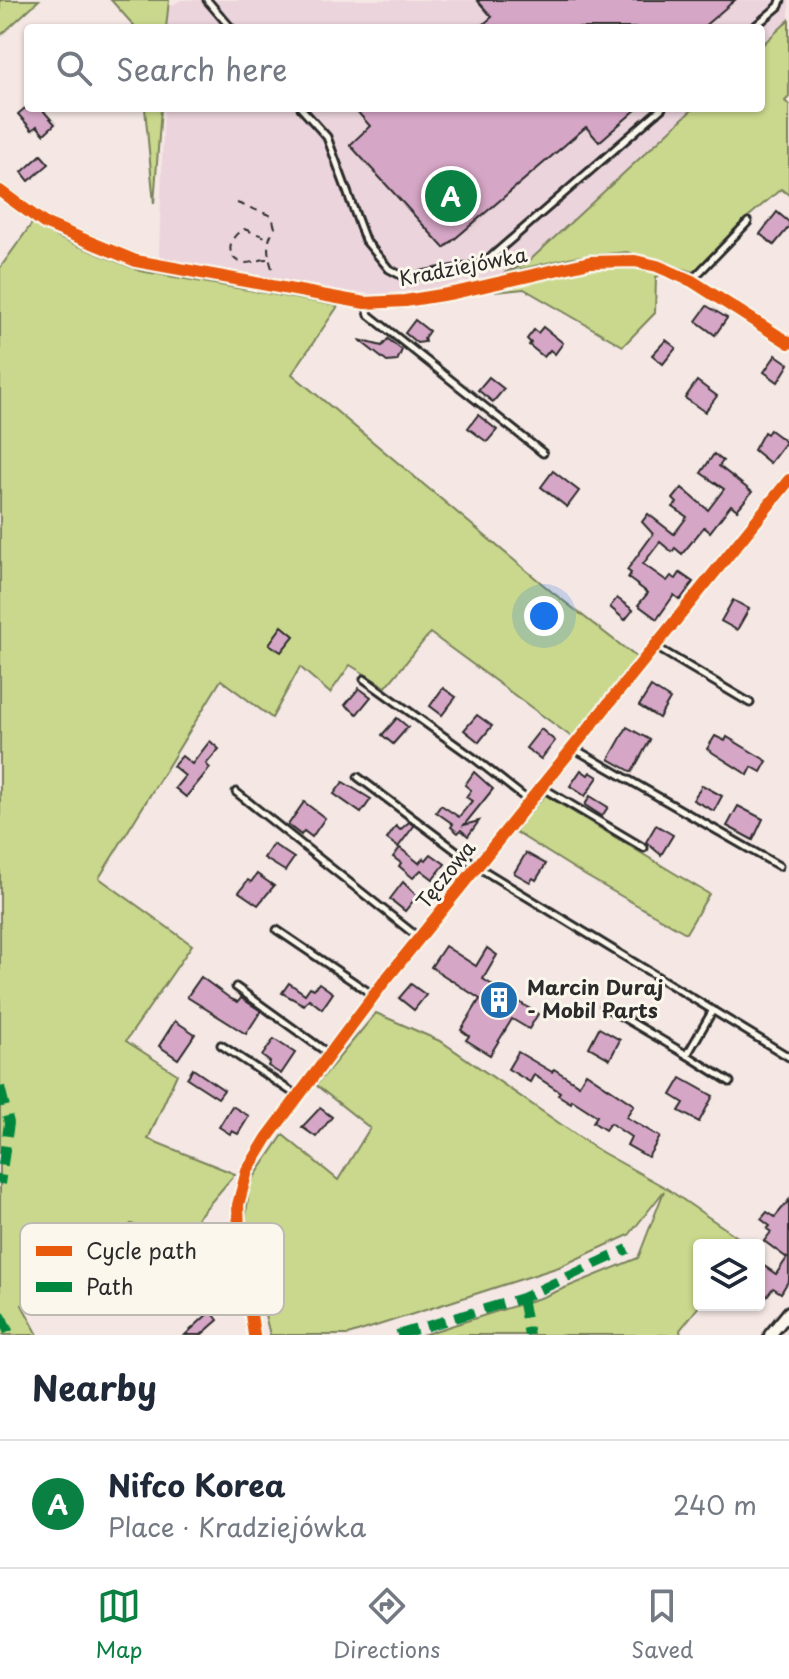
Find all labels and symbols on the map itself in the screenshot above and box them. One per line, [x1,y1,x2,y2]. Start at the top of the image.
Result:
pin: A [425,166,477,226]
street label: Kradziejówka [396,239,530,293]
your location [524,596,564,636]
street label: Tęczowa [408,833,482,915]
place label: Marcin Duraj - Mobil Parts [527,972,664,1025]
building icon: Marcin Duraj - Mobil Parts [478,979,520,1021]
legend [20,1223,284,1315]
text: Cycle path [86,1233,197,1266]
text: Path [86,1269,134,1302]

